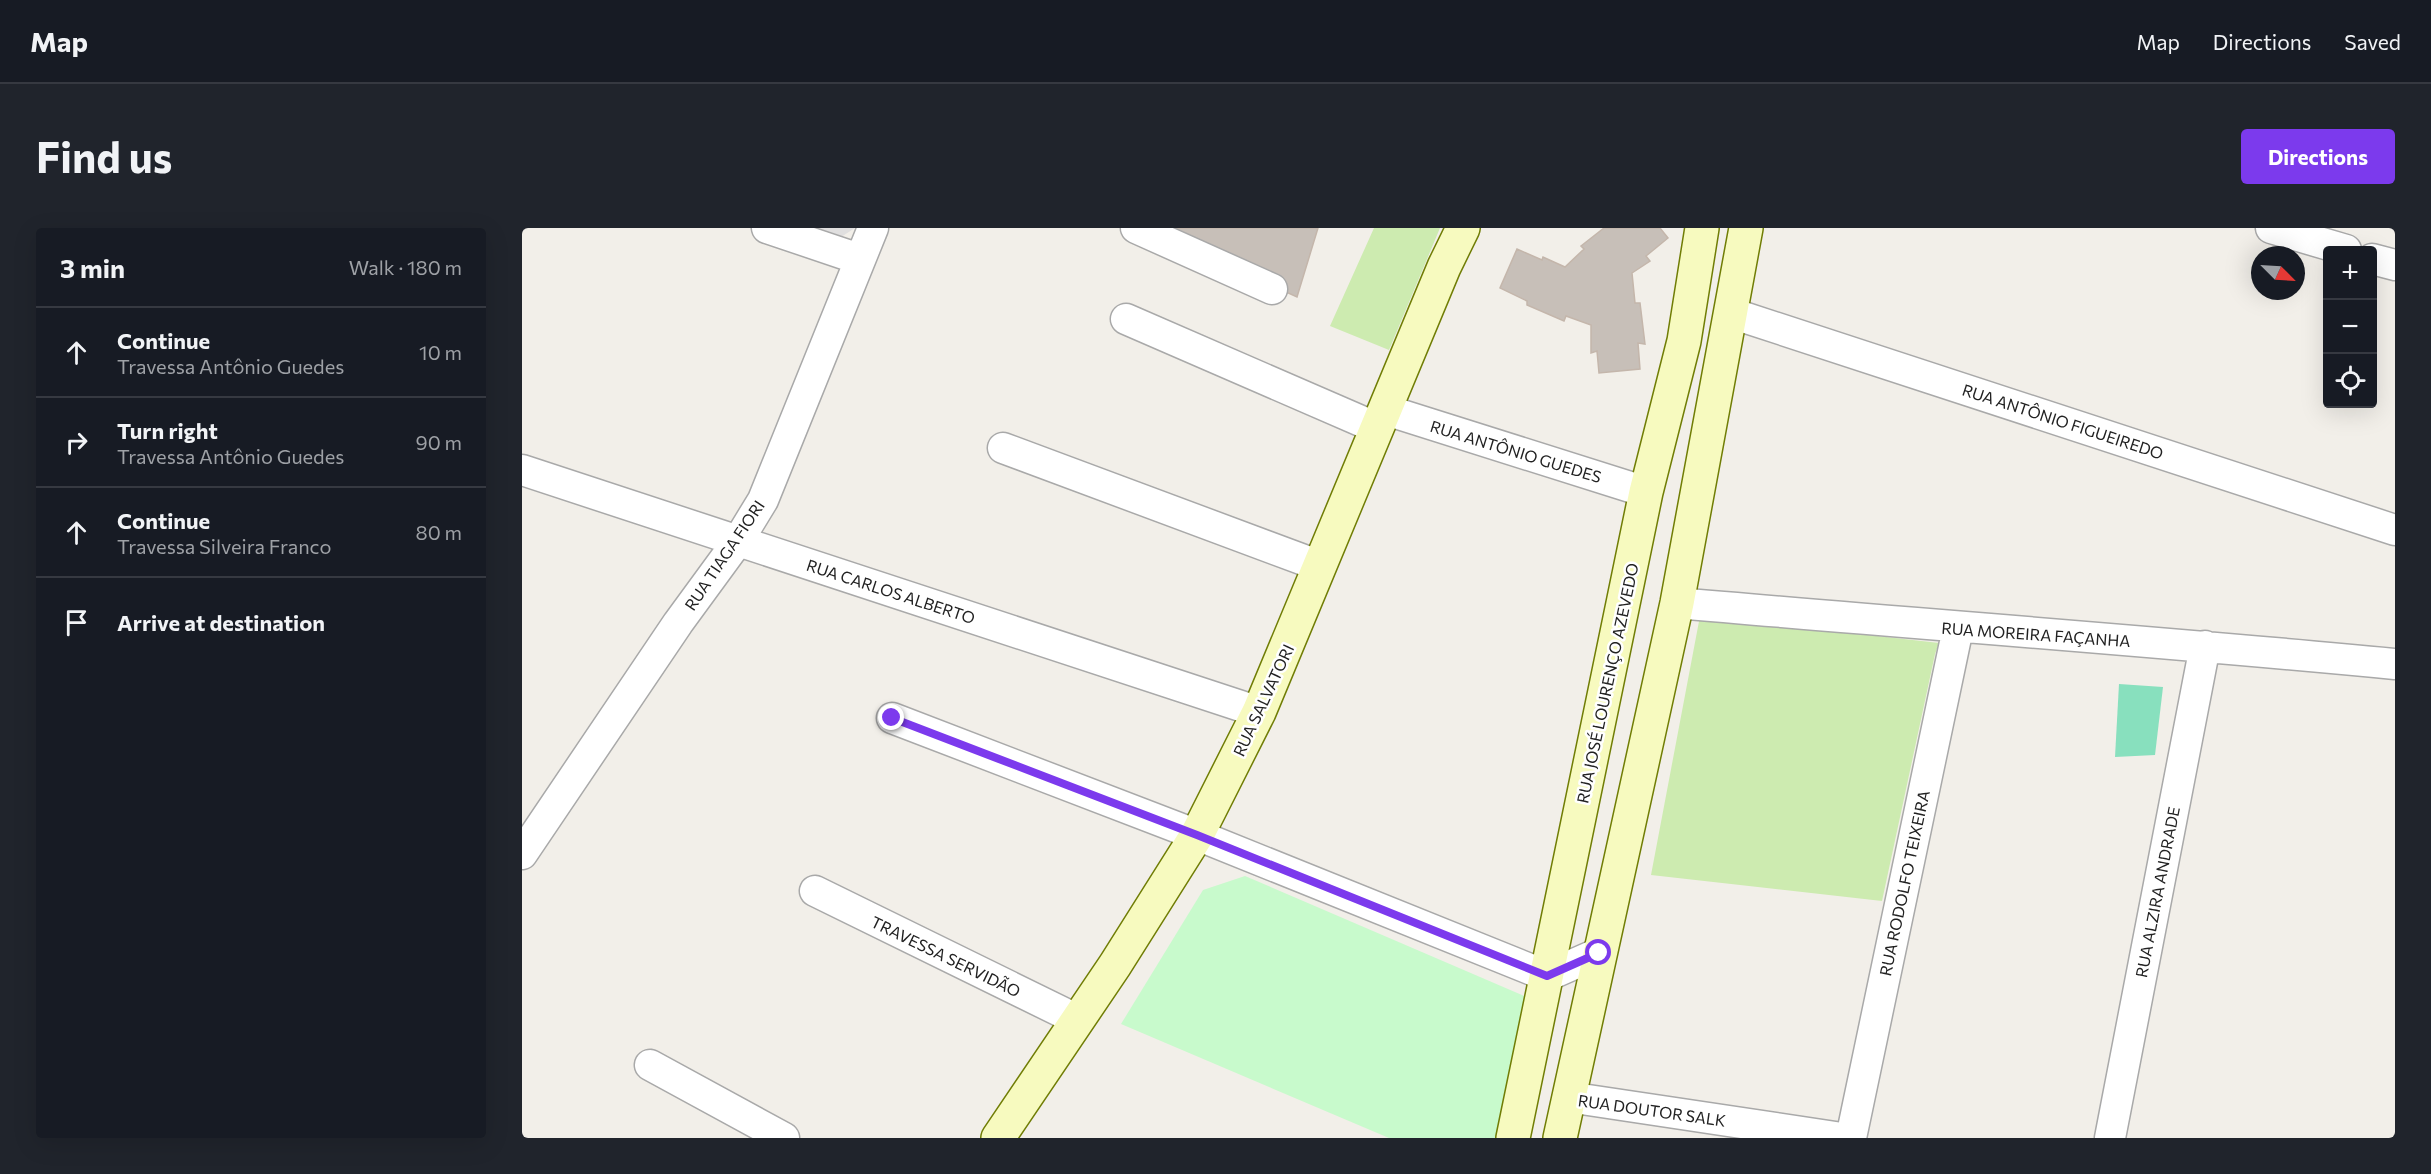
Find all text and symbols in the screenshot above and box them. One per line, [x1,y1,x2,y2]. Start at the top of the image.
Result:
text: Map [30,24,88,58]
text: Map [2137,29,2180,54]
text: Directions [2213,29,2311,54]
text: Saved [2344,29,2401,54]
button: Directions [2241,129,2395,184]
text: Find us [36,130,172,182]
north arrow [2251,246,2305,300]
map controls [2323,246,2377,408]
button: + [2323,246,2377,300]
text: 3 min [60,252,125,283]
text: Walk · 180 m [349,255,462,279]
button: − [2323,300,2377,354]
text: Continue [117,327,210,354]
icon: ahead [60,336,93,369]
text: 10 m [419,340,462,364]
text: Travessa Antônio Guedes [117,354,344,378]
button: locate [2323,354,2377,408]
street label: RUA ANTÔNIO FIGUEIREDO [1960,379,2166,463]
street label: RUA ANTÔNIO GUEDES [1428,416,1604,486]
text: Turn right [117,417,218,444]
icon: right [60,426,93,459]
text: 90 m [416,430,462,454]
text: Travessa Antônio Guedes [117,444,344,468]
street label: RUA TIAGA FIORI [680,496,768,614]
text: Continue [117,507,210,534]
icon: ahead [60,516,93,549]
text: 80 m [416,520,462,544]
text: Travessa Silveira Franco [117,534,331,558]
street label: RUA CARLOS ALBERTO [804,555,978,627]
street label: RUA JOSÉ LOURENÇO AZEVEDO [1572,561,1642,805]
icon: arrive [60,606,93,639]
text: Arrive at destination [117,609,325,636]
street label: RUA MOREIRA FAÇANHA [1941,618,2131,650]
street label: RUA SALVATORI [1229,641,1297,759]
route end [878,704,904,730]
street label: RUA RODOLFO TEIXEIRA [1875,788,1933,978]
street label: RUA ALZIRA ANDRADE [2131,805,2183,979]
street label: TRAVESSA SERVIDÃO [868,912,1024,1000]
route start [1585,939,1611,965]
street label: RUA DOUTOR SALK [1577,1090,1727,1130]

